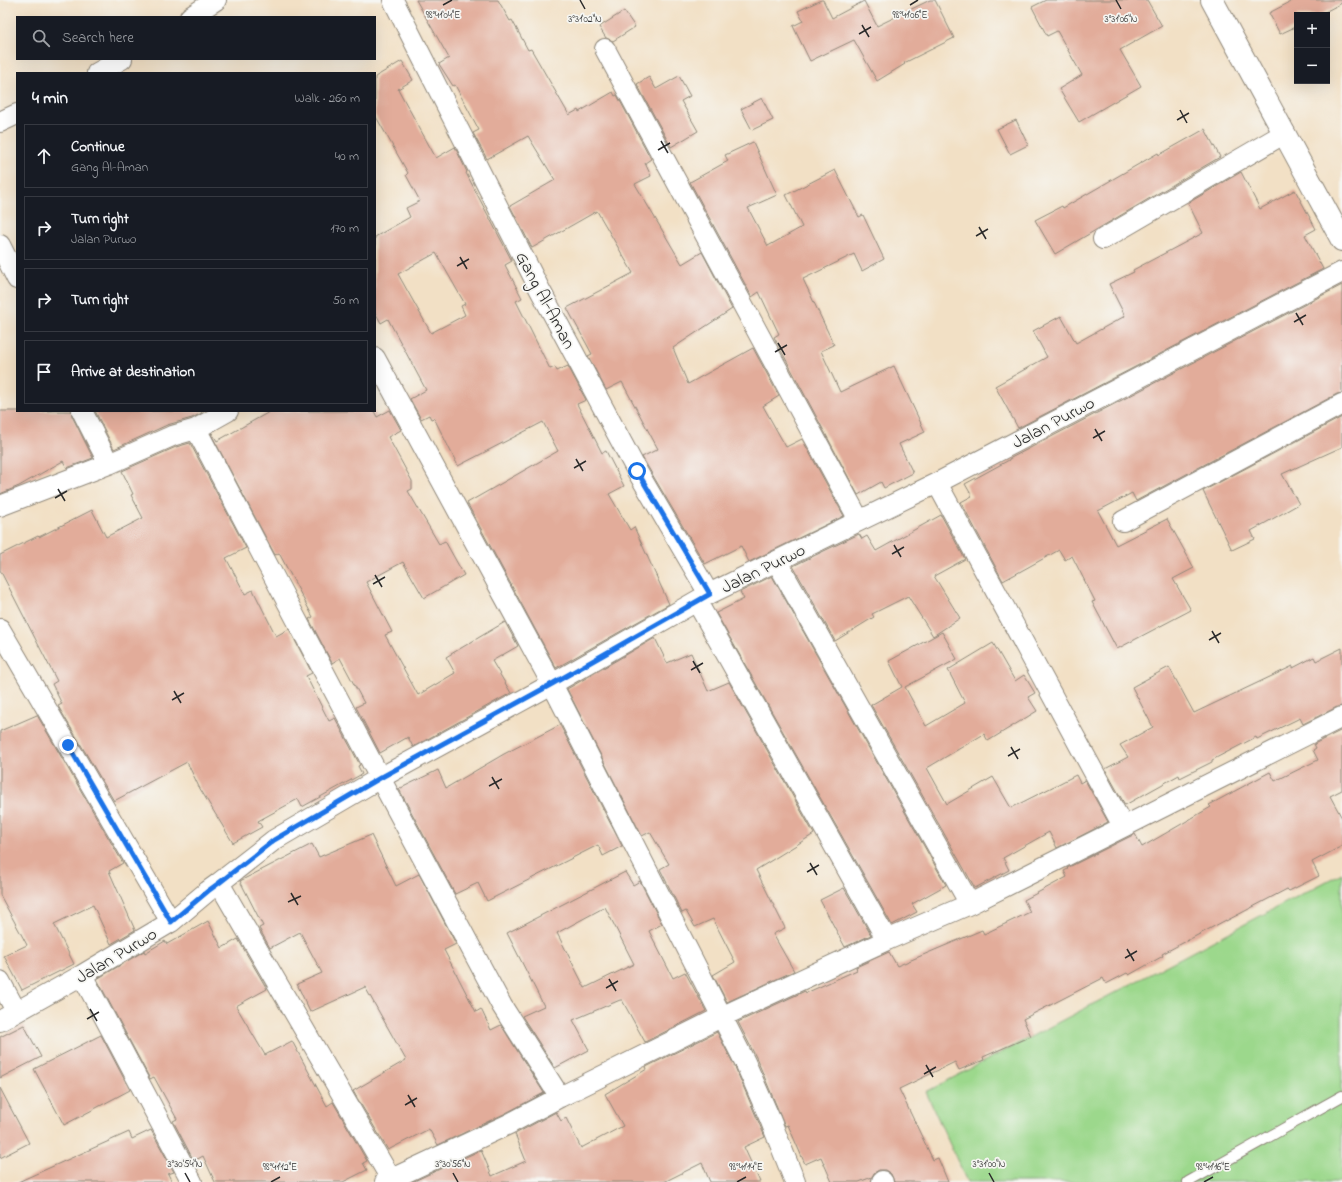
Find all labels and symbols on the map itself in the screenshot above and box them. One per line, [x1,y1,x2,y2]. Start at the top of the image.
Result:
text: 98°41'04"E [426,8,460,23]
text: 98°41'06"E [893,8,927,23]
text: 3°31'02"N [568,12,602,27]
text: 3°31'06"N [1105,12,1138,27]
street label: Gang Al-Aman [507,248,581,355]
street label: Jalan Purwo [1008,391,1100,457]
route start [628,462,646,480]
street label: Jalan Purwo [717,538,810,601]
route end [59,736,77,754]
street label: Jalan Purwo [71,922,163,991]
text: 3°30'54"N [167,1157,203,1172]
text: 3°30'56"N [435,1157,471,1172]
text: 3°31'00"N [973,1157,1006,1172]
text: 98°41'12"E [263,1160,297,1175]
text: 98°41'14"E [729,1160,763,1175]
text: 98°41'16"E [1196,1160,1230,1175]

